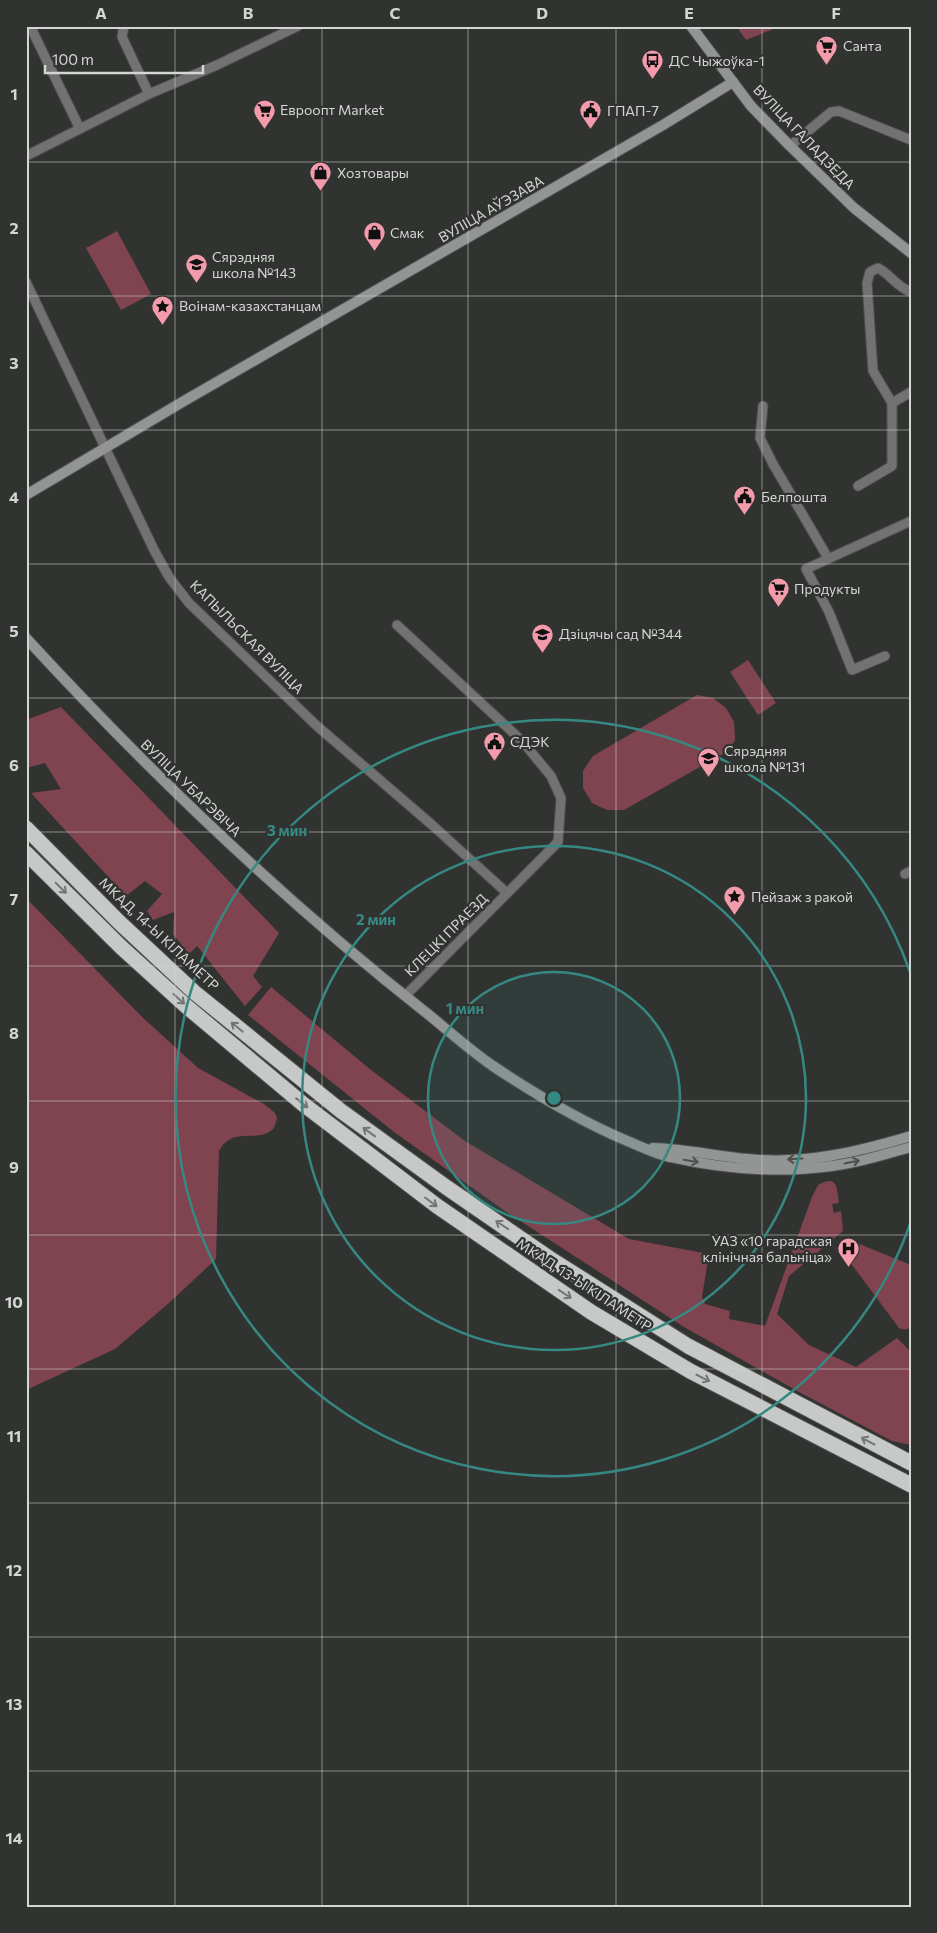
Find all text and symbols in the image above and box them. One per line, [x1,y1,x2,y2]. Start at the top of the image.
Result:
text: A [95,3,107,22]
text: B [243,3,254,22]
text: C [390,3,401,22]
text: D [536,3,548,22]
text: E [684,3,694,22]
text: F [831,3,841,22]
supermarket icon: Санта [815,34,839,65]
place label: Санта [843,37,882,54]
scale bar [45,42,202,74]
bus stop icon: ДС Чыжоўка-1 [641,49,665,80]
text: 100 m [52,50,94,68]
place label: ДС Чыжоўка-1 [669,52,765,69]
street label: ВУЛІЦА ГАЛАДЗЕДА [750,81,859,193]
text: 1 [10,84,18,103]
supermarket icon: Евроопт Market [252,98,276,129]
public building icon: ГПАП-7 [579,99,603,130]
place label: Евроопт Market [280,101,385,118]
place label: ГПАП-7 [607,102,659,119]
shop icon: Хозтовары [309,161,333,192]
place label: Хозтовары [337,164,409,181]
street label: ВУЛІЦА АЎЭЗАВА [435,171,547,246]
text: 2 [9,218,19,237]
shop icon: Смак [362,221,386,252]
place label: Смак [390,224,425,241]
place label: Сярэдняя школа №143 [212,248,296,281]
school or university icon: Сярэдняя школа №143 [184,253,208,284]
place icon: Воінам-казахстанцам [151,294,175,325]
place label: Воінам-казахстанцам [179,297,321,314]
text: 3 [9,353,19,372]
public building icon: Белпошта [733,485,757,516]
text: 4 [9,487,19,506]
place label: Белпошта [761,488,827,505]
street label: КАПЫЛЬСКАЯ ВУЛІЦА [187,576,308,697]
supermarket icon: Продукты [766,577,790,608]
place label: Продукты [794,580,860,597]
text: 5 [9,621,19,640]
school or university icon: Дзіцячы сад №344 [531,622,555,653]
place label: Дзіцячы сад №344 [559,625,683,642]
public building icon: СДЭК [482,730,506,761]
place label: СДЭК [510,733,550,750]
street label: ВУЛІЦА УБАРЭВІЧА [138,735,245,840]
place label: Сярэдняя школа №131 [724,742,805,775]
school or university icon: Сярэдняя школа №131 [696,747,720,778]
text: 6 [9,755,19,774]
text: 3 мин [267,821,307,839]
street label: МКАД, 14-Ы КІЛАМЕТР [96,874,223,994]
one-way arrow [55,881,67,894]
place icon: Пейзаж з ракой [723,885,747,916]
place label: Пейзаж з ракой [751,888,853,905]
text: 7 [10,889,19,908]
street label: КЛЕЦКІ ПРАЕЗД [401,890,491,980]
text: 2 мин [356,910,396,928]
one-way arrow [172,993,185,1005]
text: 1 мин [446,999,484,1017]
one-way arrow [231,1022,244,1033]
text: 8 [9,1023,19,1042]
centre of rings [545,1089,563,1107]
one-way arrow [295,1097,308,1108]
one-way arrow [362,1127,376,1137]
one-way arrow [787,1155,803,1164]
one-way arrow [683,1156,699,1166]
text: 9 [9,1157,19,1176]
one-way arrow [844,1157,860,1167]
one-way arrow [424,1196,437,1207]
one-way arrow [495,1220,509,1230]
place label: УАЗ «10 гарадская клінічная бальніца» [703,1232,832,1265]
street label: МКАД, 13-Ы КІЛАМЕТР [514,1235,655,1335]
hospital icon: УАЗ «10 гарадская клінічная бальніца» [836,1237,860,1268]
one-way arrow [557,1289,571,1299]
text: 10 [5,1292,23,1311]
one-way arrow [696,1373,711,1383]
text: 11 [7,1426,21,1445]
one-way arrow [860,1436,875,1446]
text: 12 [6,1560,22,1579]
text: 13 [6,1694,22,1713]
text: 14 [5,1828,23,1847]

